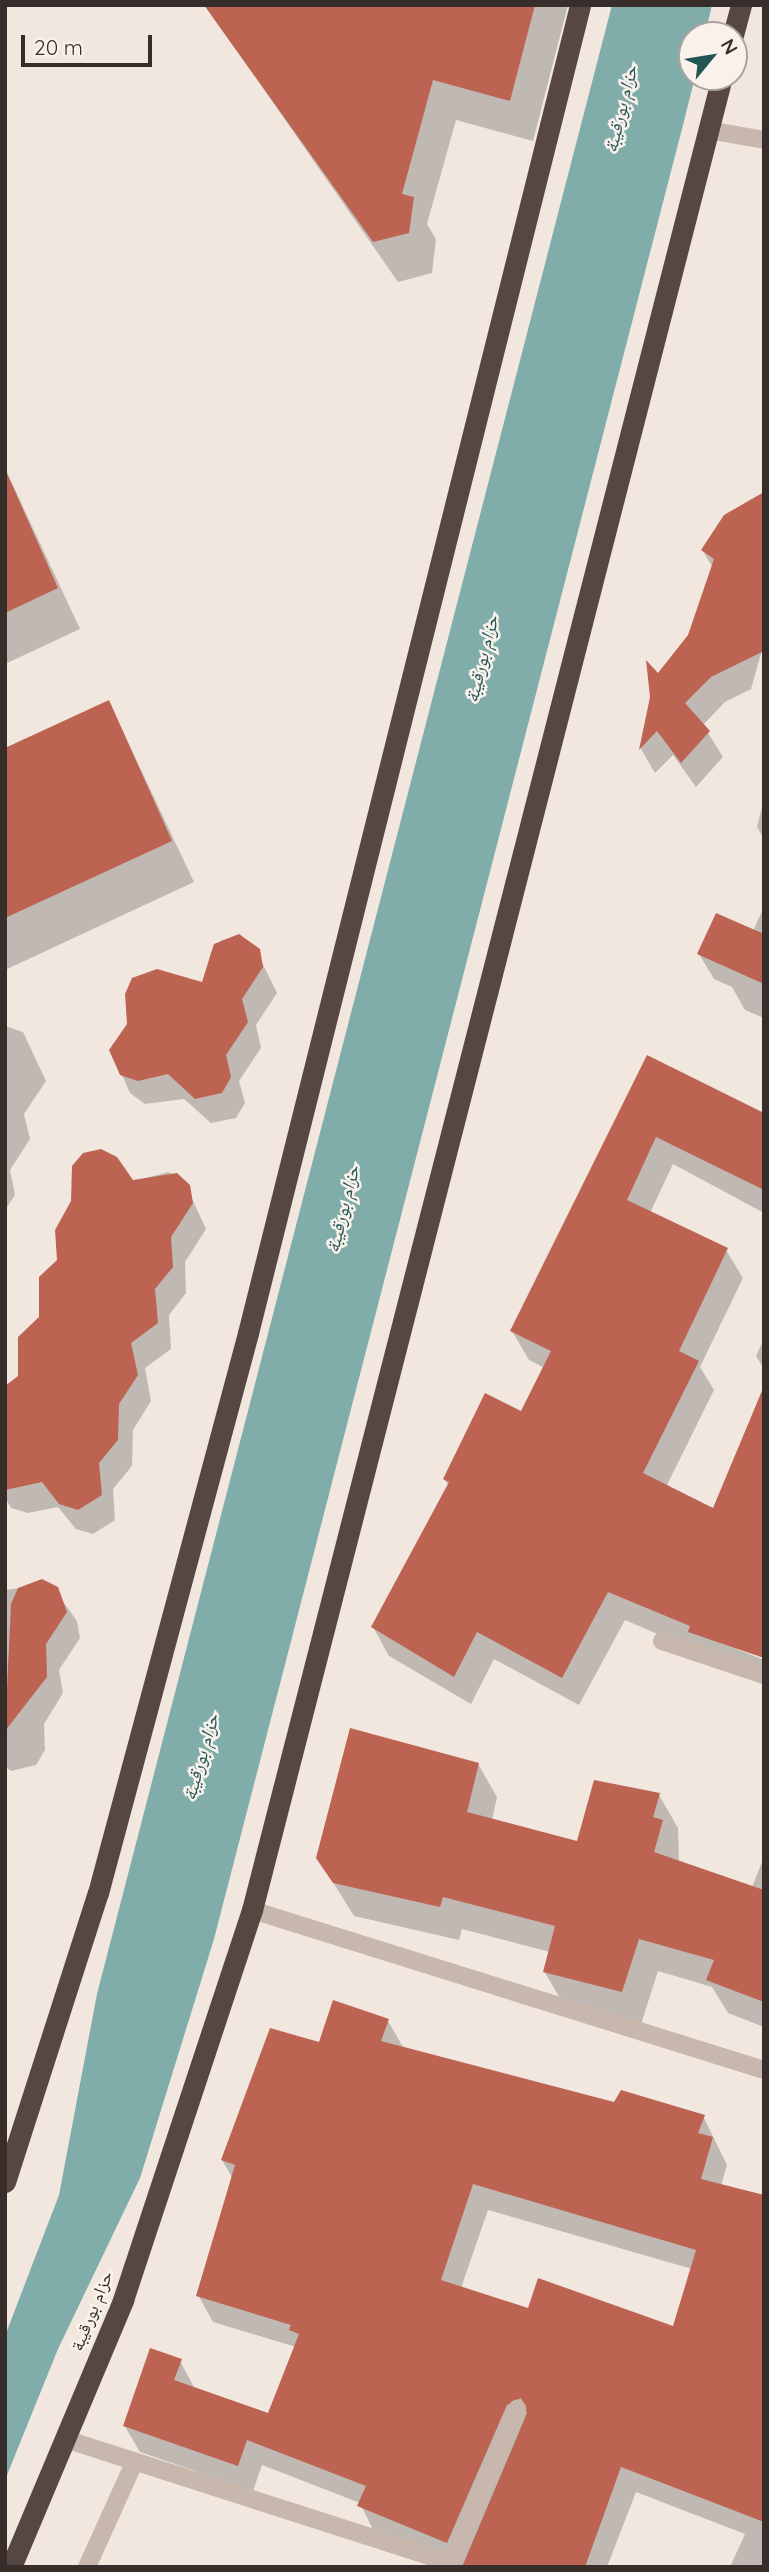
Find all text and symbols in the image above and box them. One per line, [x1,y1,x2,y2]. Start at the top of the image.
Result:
scale bar [24,21,156,65]
north arrow [678,21,748,91]
text: 20 m [34,34,83,60]
text: N [716,34,743,59]
water label: حزام بورقيبة [599,63,643,155]
water label: حزام بورقيبة [460,613,504,705]
water label: حزام بورقيبة [321,1163,365,1255]
water label: حزام بورقيبة [178,1711,224,1803]
street label: حزام بورقيبة [66,2268,118,2354]

